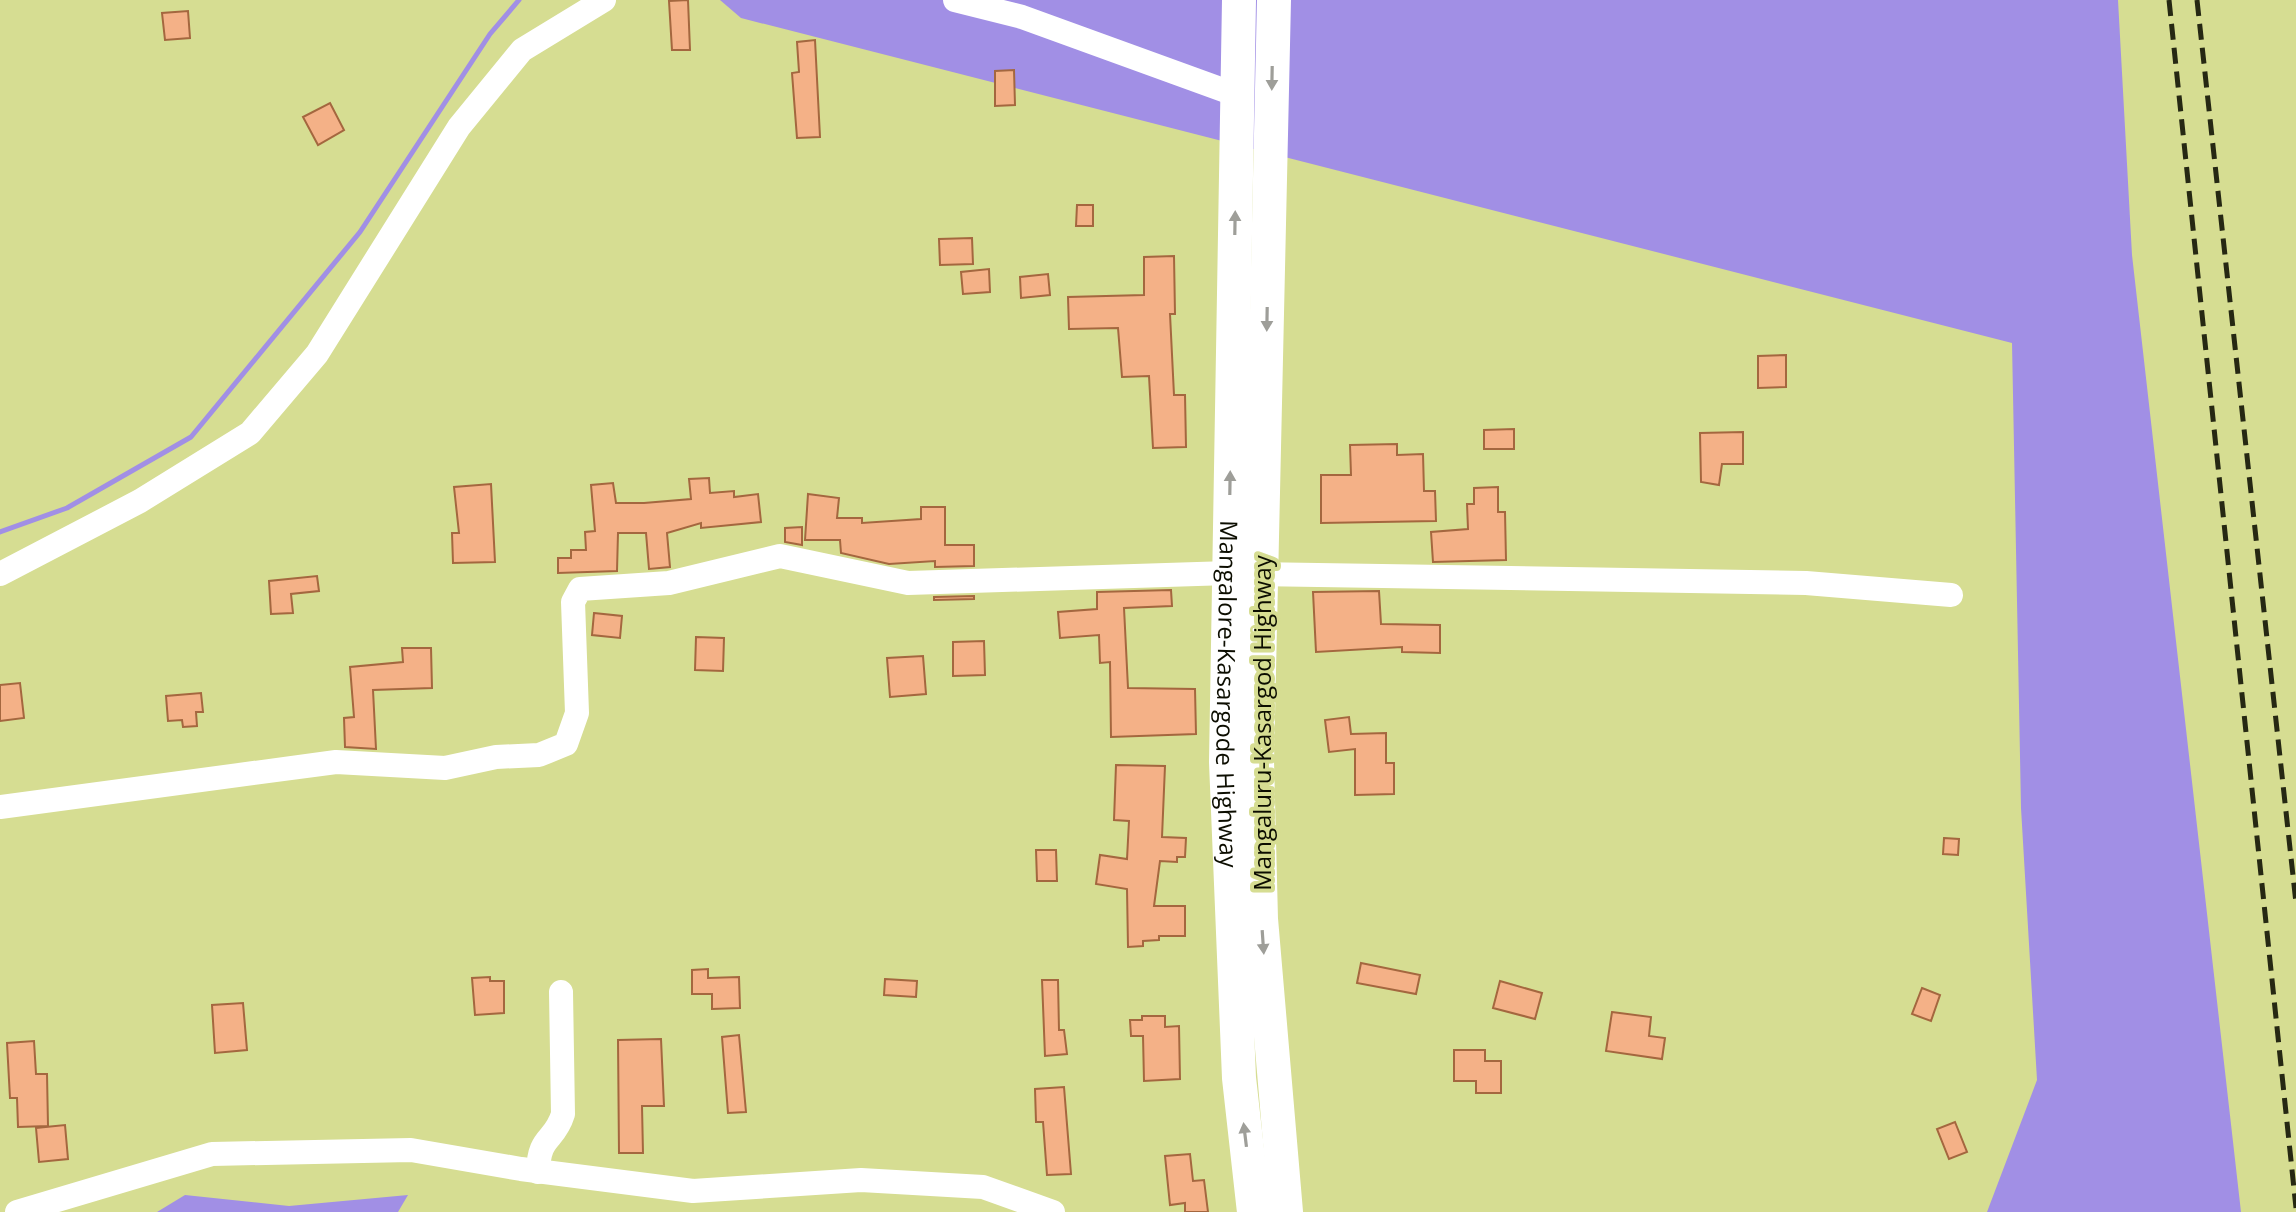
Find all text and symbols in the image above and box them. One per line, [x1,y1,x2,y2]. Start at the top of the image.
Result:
one-way arrow [1266,66,1278,91]
one-way arrow [1228,210,1241,235]
one-way arrow [1261,307,1274,332]
one-way arrow [1224,470,1237,495]
street label: Mangalore-Kasargode Highway [1209,520,1247,869]
street label: Mangaluru-Kasargod Highway [1245,554,1278,891]
one-way arrow [1257,930,1270,955]
one-way arrow [1239,1122,1252,1147]

